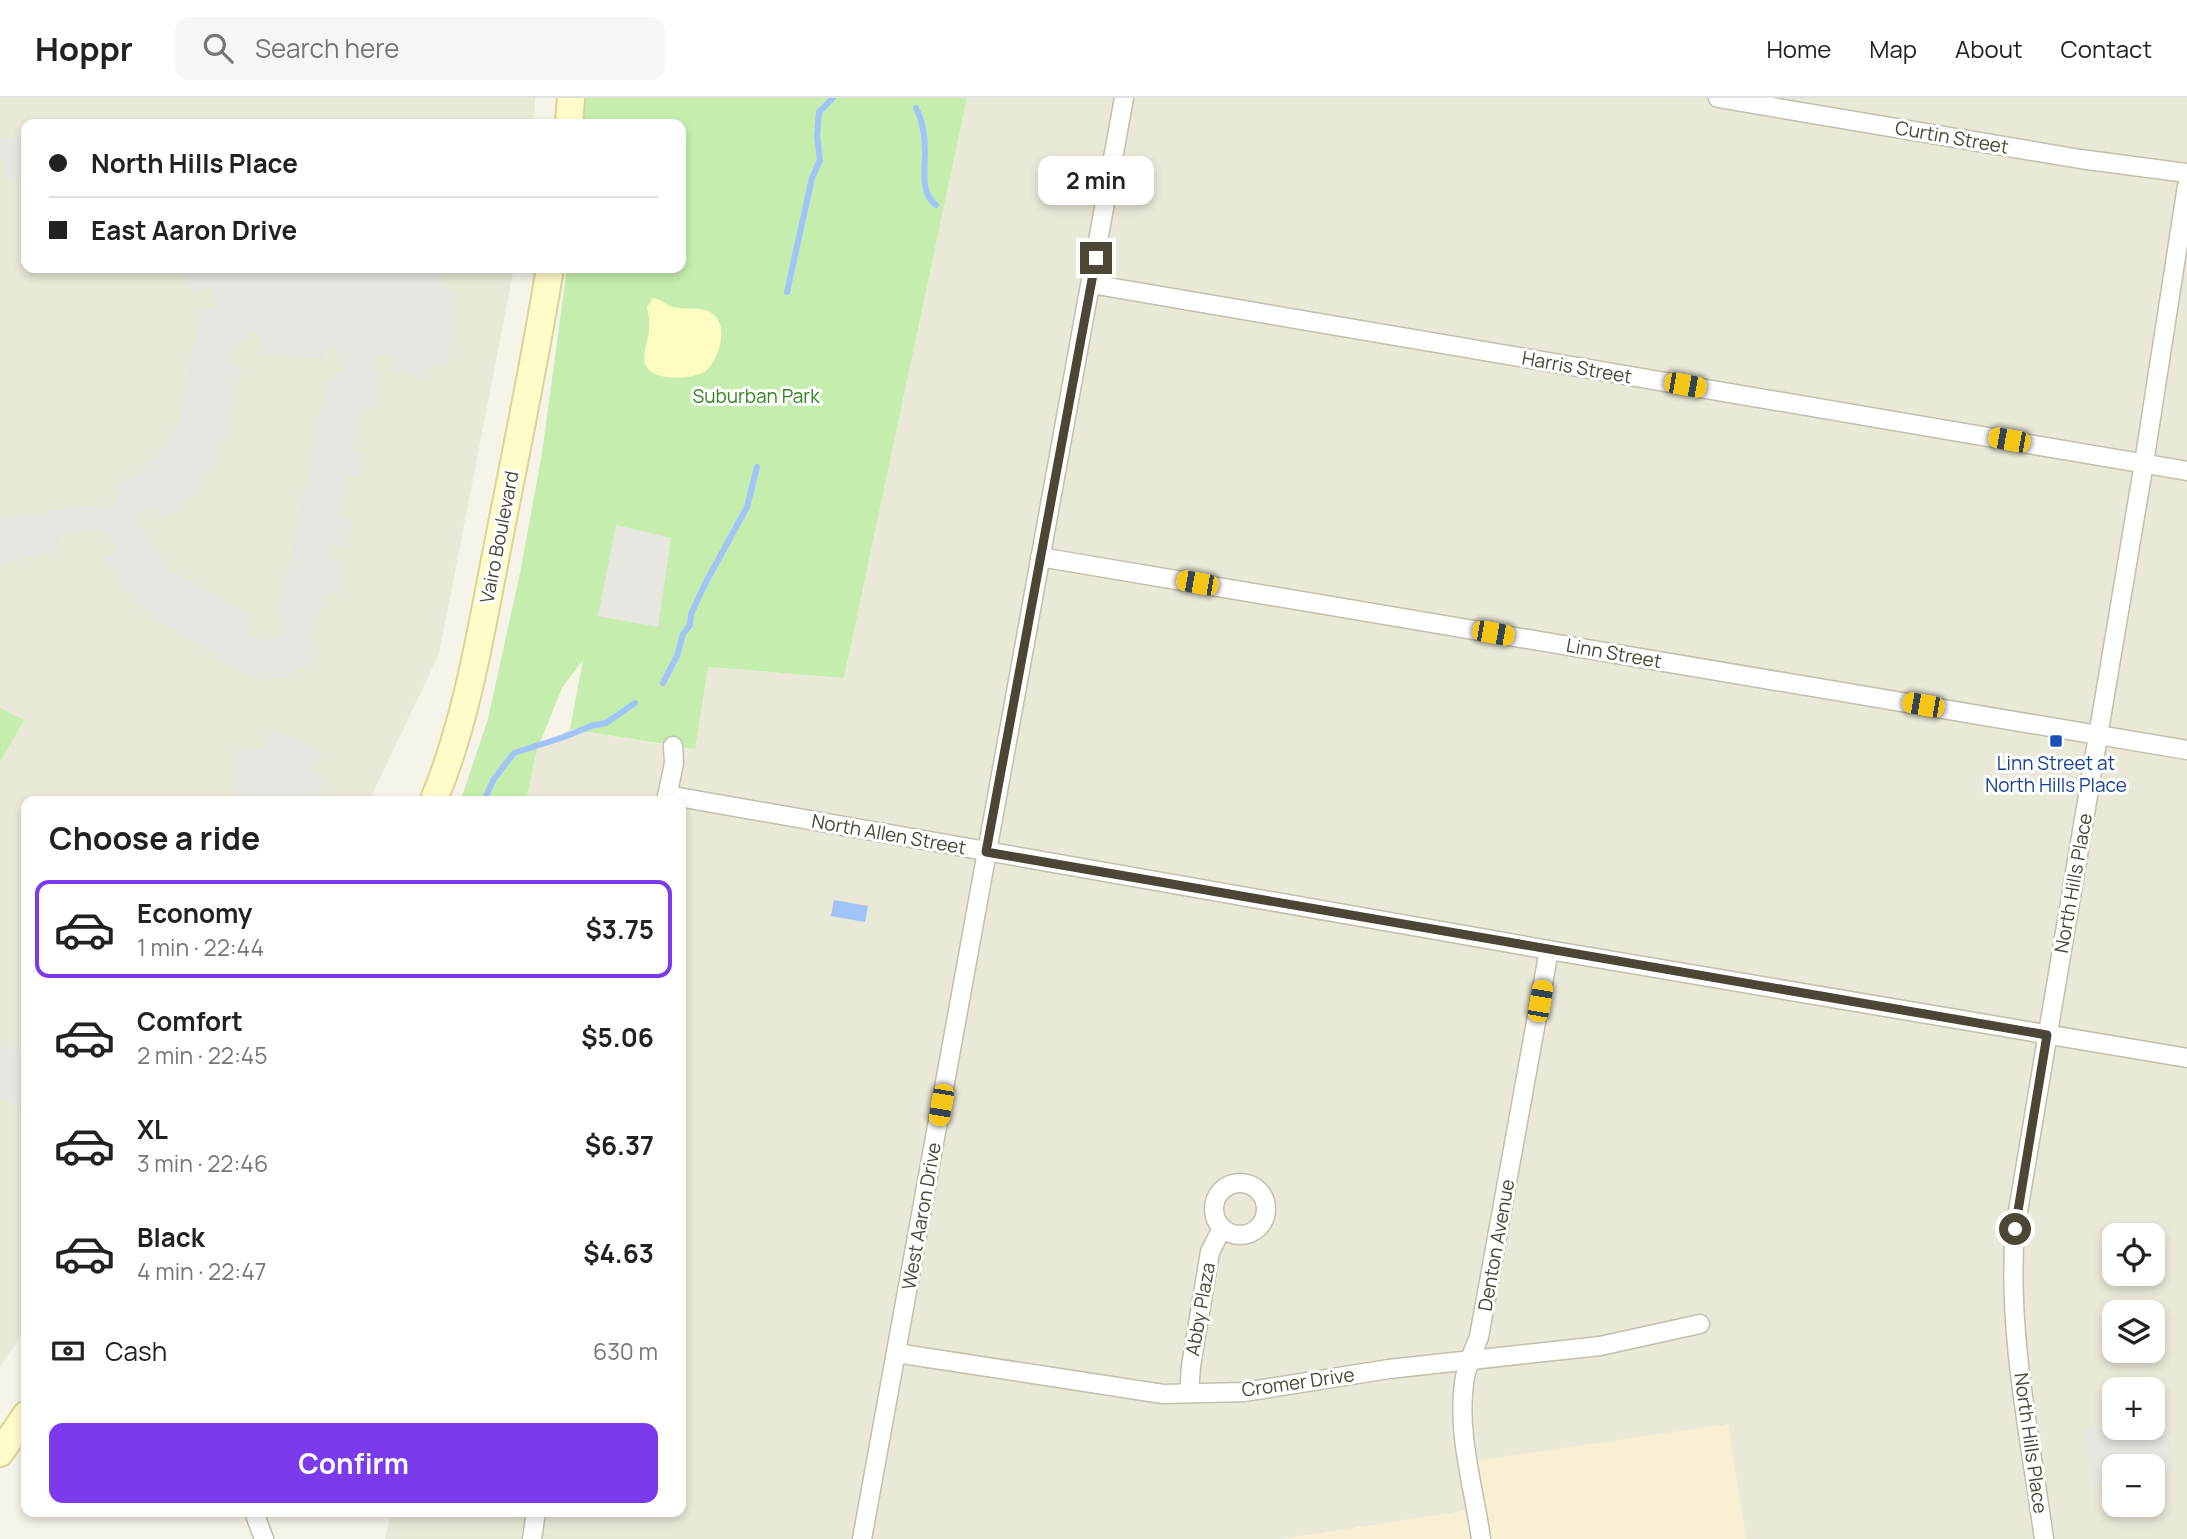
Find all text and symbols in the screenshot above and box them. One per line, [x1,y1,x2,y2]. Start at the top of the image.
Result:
search box [175,17,665,80]
text: Hoppr [35,26,133,71]
icon: search [199,29,237,67]
text: Search here [255,30,400,66]
text: Home [1766,32,1831,65]
text: Map [1869,32,1917,65]
text: About [1955,32,2023,65]
text: Contact [2061,32,2152,65]
street label: Curtin Street [1893,114,2011,160]
text: North Hills Place [91,145,298,181]
callout: 2 min [1038,156,1154,206]
text: 2 min [1066,164,1126,196]
text: East Aaron Drive [91,212,297,248]
route end [1080,242,1112,274]
street label: Harris Street [1520,345,1634,389]
car [1663,371,1708,399]
park label: Suburban Park [692,383,820,409]
car [1987,426,2032,454]
street label: Vairo Boulevard [473,469,525,605]
car [1175,569,1220,597]
car [1471,619,1516,647]
street label: Linn Street [1564,632,1664,674]
car [1901,691,1946,719]
marker: Linn Street at North Hills Place [2048,733,2064,749]
place label: Linn Street at North Hills Place [1985,750,2127,798]
street label: North Allen Street [810,808,968,860]
street label: North Hills Place [2048,811,2098,955]
text: Choose a ride [49,816,260,860]
text: Economy [137,895,252,931]
icon: car [53,898,116,961]
text: $3.75 [586,911,654,947]
text: 1 min · 22:44 [137,931,264,963]
car [1527,978,1554,1024]
text: Comfort [137,1003,243,1039]
icon: car [53,1006,116,1069]
text: $5.06 [581,1019,654,1055]
text: 2 min · 22:45 [137,1039,268,1071]
car [928,1082,955,1128]
text: XL [137,1111,168,1147]
icon: car [53,1114,116,1177]
text: $6.37 [585,1127,654,1163]
street label: West Aaron Drive [895,1140,947,1292]
text: 3 min · 22:46 [137,1147,268,1179]
street label: Denton Avenue [1472,1177,1520,1313]
route start [1999,1213,2031,1245]
text: Black [137,1219,205,1255]
icon: car [53,1222,116,1285]
map controls [2102,1223,2165,1517]
button: locate [2102,1223,2165,1286]
text: $4.63 [583,1235,654,1271]
text: 4 min · 22:47 [137,1255,266,1287]
street label: Abby Plaza [1179,1260,1221,1358]
button: layers [2102,1300,2165,1363]
icon: cash [49,1332,87,1370]
text: Cash [105,1333,167,1369]
text: 630 m [593,1335,658,1367]
street label: Cromer Drive [1240,1361,1356,1403]
street label: North Hills Place [2008,1371,2054,1515]
button: + [2102,1377,2165,1440]
button: Confirm [49,1423,658,1503]
button: − [2102,1454,2165,1517]

